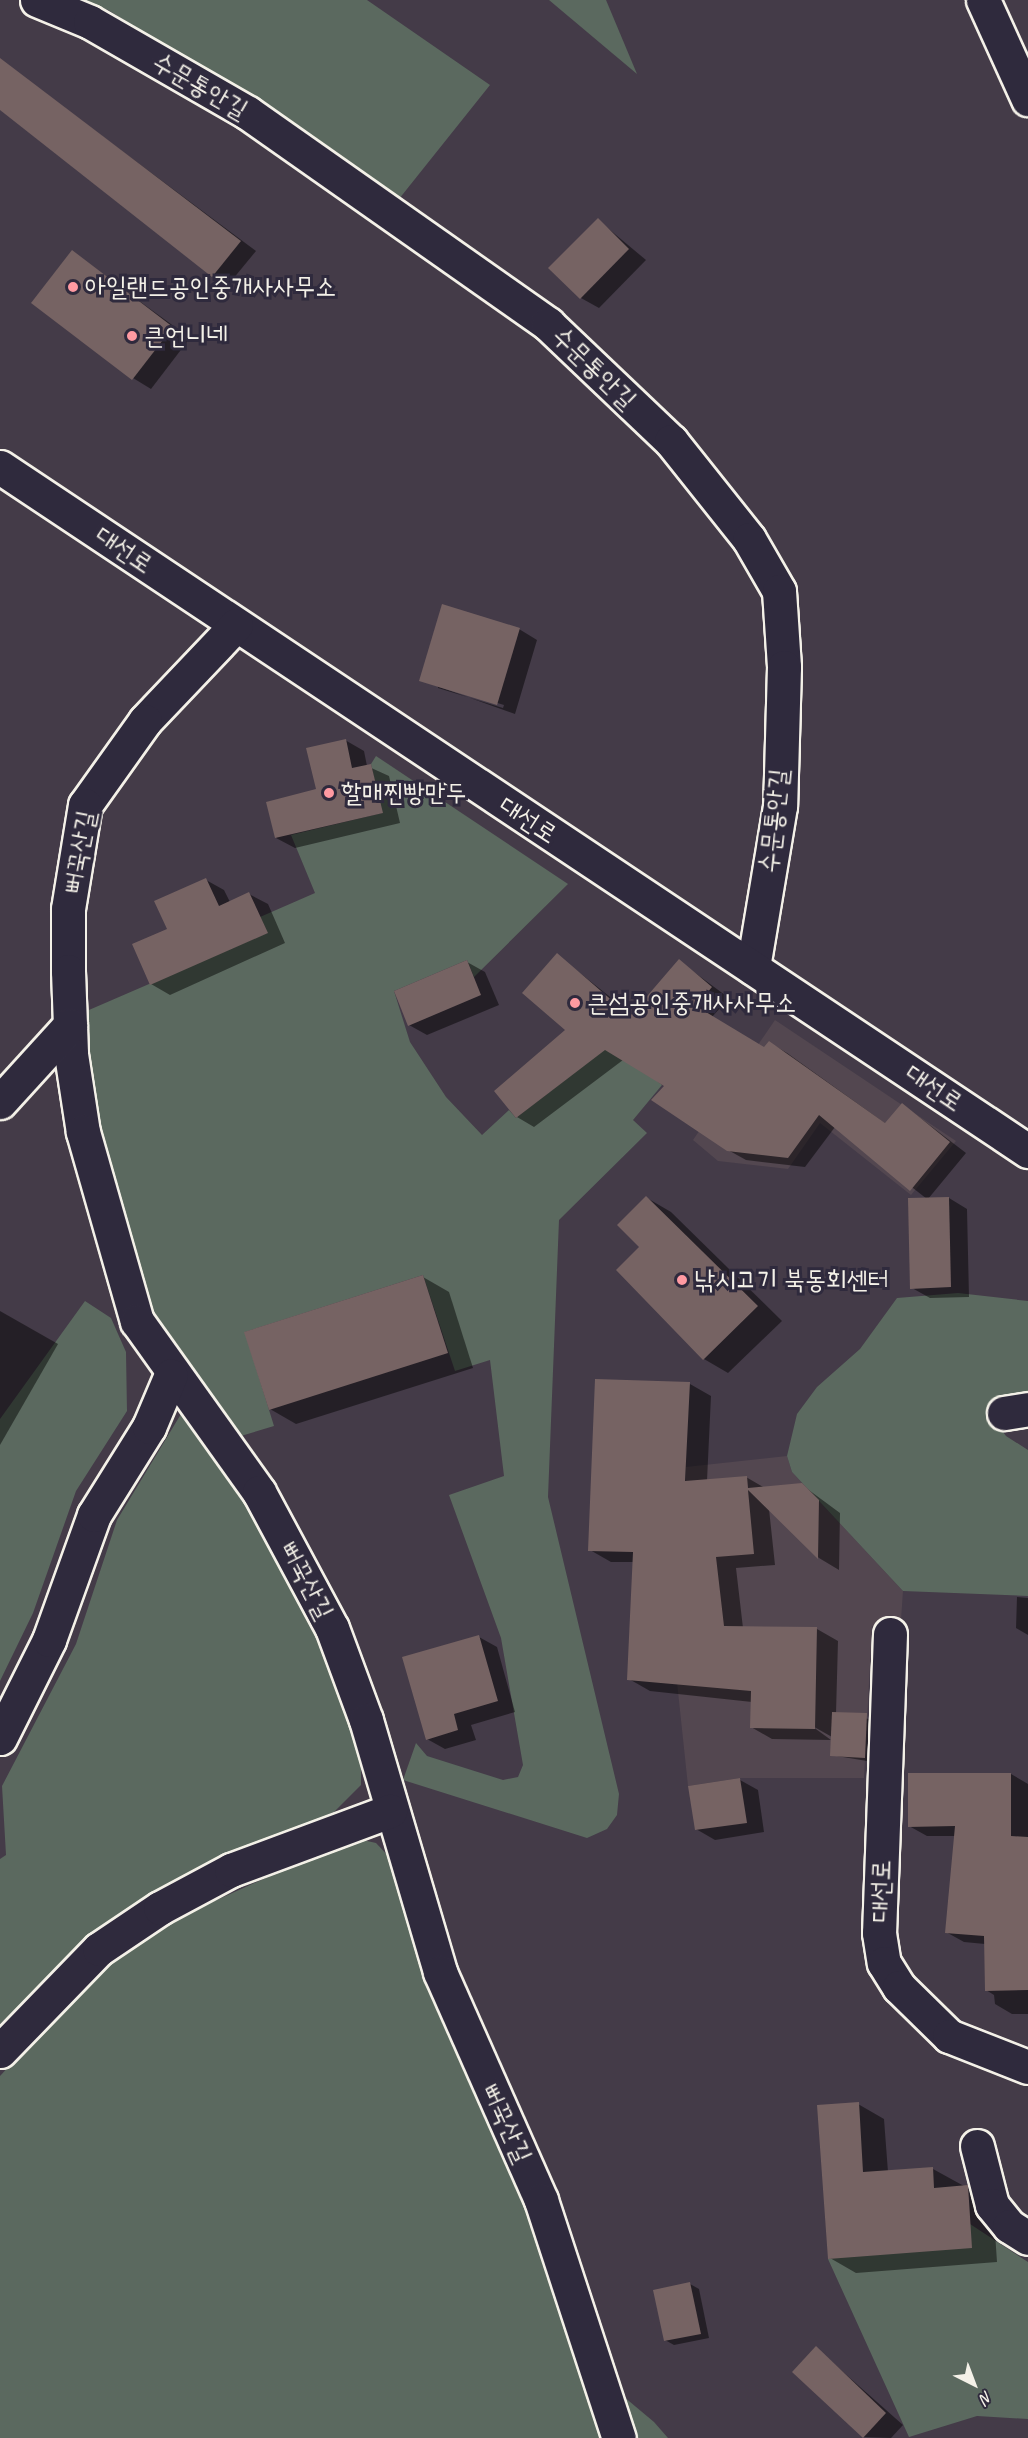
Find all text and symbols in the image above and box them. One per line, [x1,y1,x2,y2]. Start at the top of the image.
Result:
street label: 수문통안길 [147,46,253,126]
place label: 아일랜드공인중개사사무소 [85,271,336,303]
marker: 아일랜드공인중개사사무소 [66,280,80,294]
place label: 큰언니네 [144,320,228,352]
street label: 수문통안길 [546,320,642,416]
marker: 큰언니네 [125,329,139,343]
street label: 대선로 [89,520,159,580]
street label: 수문통안길 [753,767,795,875]
place label: 할매찐빵만두 [341,777,467,809]
marker: 할매찐빵만두 [322,786,336,800]
street label: 대선로 [493,790,563,850]
street label: 뻐꾹산길 [56,808,102,896]
place label: 큰섬공인중개사사무소 [587,987,796,1019]
marker: 큰섬공인중개사사무소 [568,996,582,1010]
street label: 대선로 [899,1058,969,1118]
place label: 낚시고기 북동회센터 [694,1264,889,1296]
marker: 낚시고기 북동회센터 [675,1273,689,1287]
street label: 뻐꾹산길 [274,1536,340,1624]
street label: 대선로 [864,1859,898,1923]
street label: 뻐꾹산길 [476,2078,538,2168]
north arrow [944,2354,1004,2414]
text: N [976,2387,996,2408]

